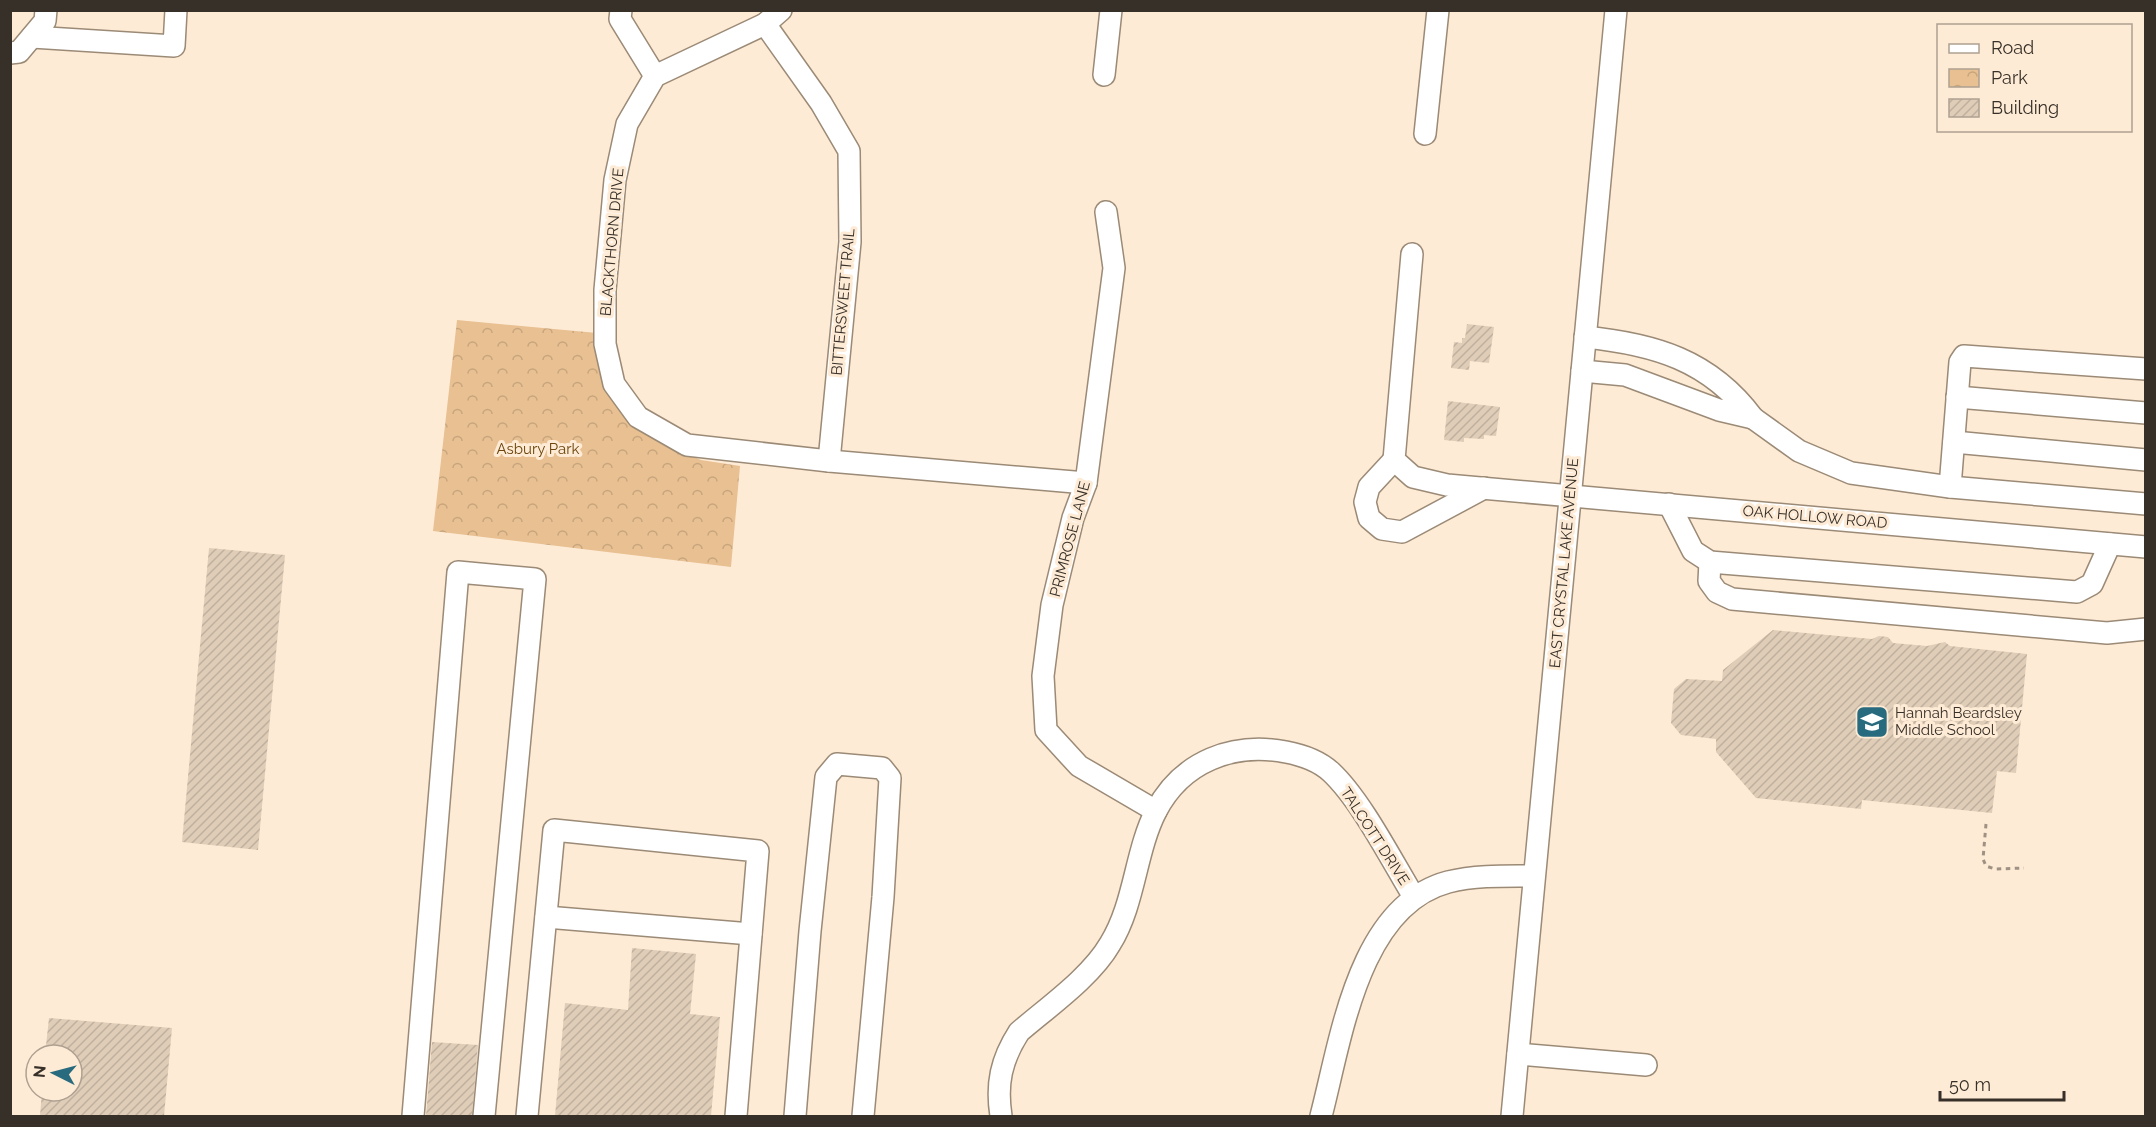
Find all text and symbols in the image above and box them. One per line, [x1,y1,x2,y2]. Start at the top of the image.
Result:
legend [1937,24,2132,132]
text: Road [1991,37,2034,58]
text: Park [1991,67,2028,88]
text: Building [1991,97,2059,118]
street label: BLACKTHORN DRIVE [597,167,627,317]
street label: BITTERSWEET TRAIL [828,228,858,376]
park label: Asbury Park [497,440,579,458]
street label: EAST CRYSTAL LAKE AVENUE [1546,457,1582,669]
street label: PRIMROSE LANE [1046,479,1094,599]
street label: OAK HOLLOW ROAD [1742,502,1888,532]
school or university icon: Hannah Beardsley Middle School [1854,704,1890,740]
place label: Hannah Beardsley Middle School [1895,704,2022,739]
street label: TALCOTT DRIVE [1337,784,1413,888]
north arrow [24,1043,84,1103]
text: N [29,1064,50,1079]
scale bar [1940,1064,2064,1102]
text: 50 m [1949,1074,1991,1095]

